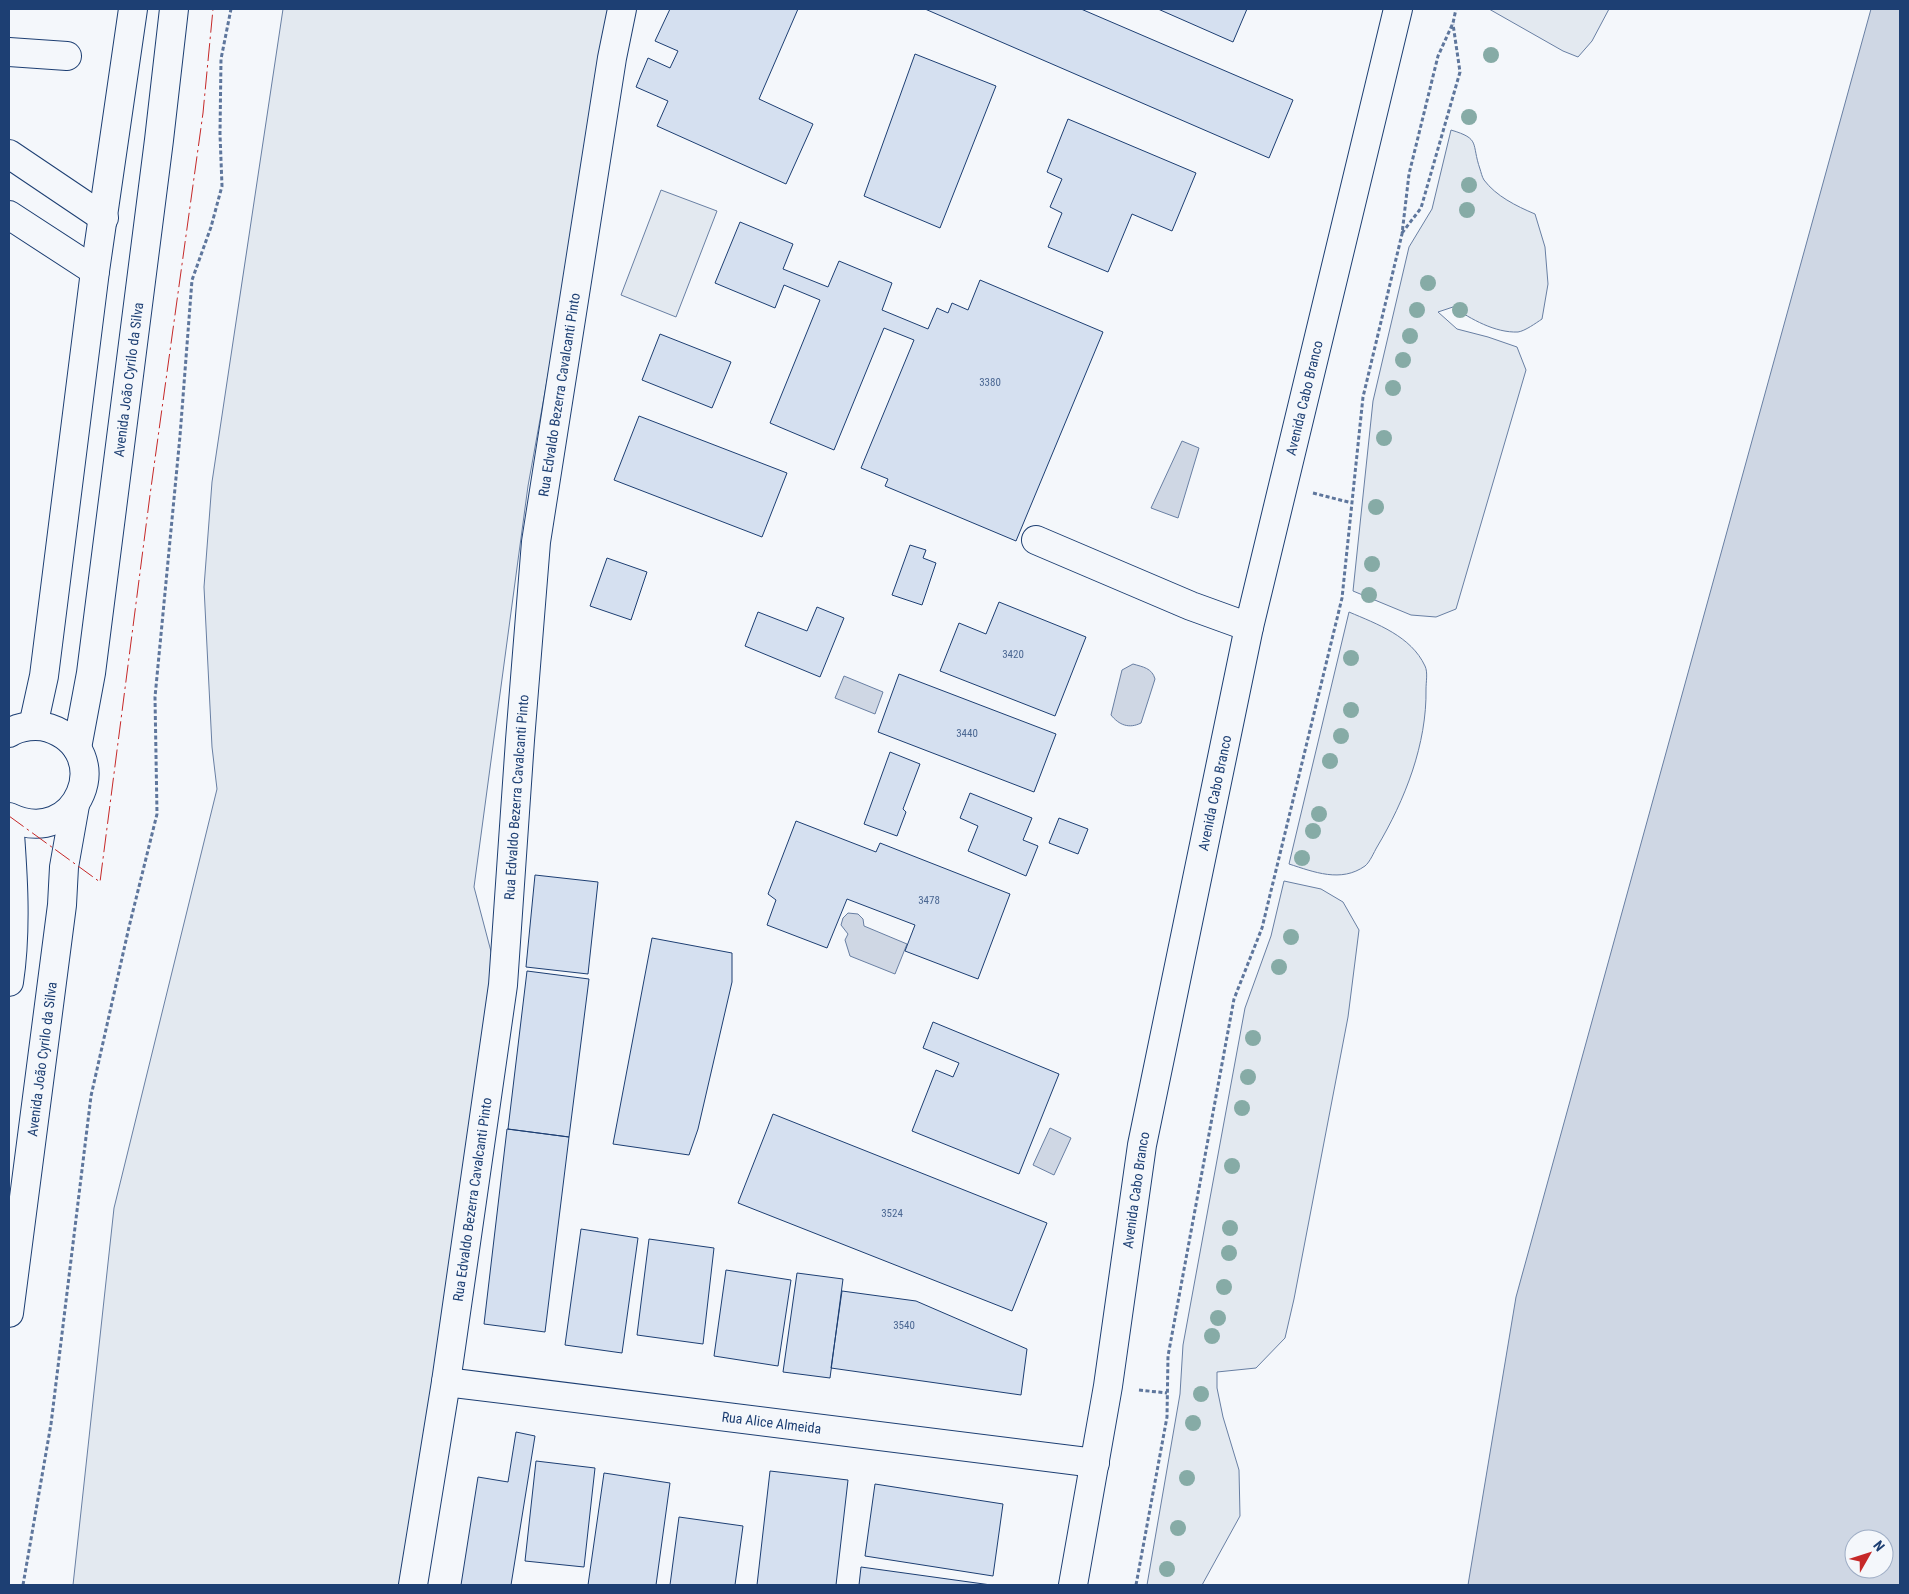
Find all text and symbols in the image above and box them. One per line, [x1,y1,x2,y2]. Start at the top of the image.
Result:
street label: Rua Edvaldo Bezerra Cavalcanti Pinto [535,292,583,498]
street label: Avenida João Cyrilo da Silva [111,301,146,458]
street label: Avenida Cabo Branco [1283,339,1326,457]
house number: 3380 [979,376,1001,389]
house number: 3420 [1002,648,1024,661]
street label: Rua Edvaldo Bezerra Cavalcanti Pinto [501,694,532,900]
house number: 3440 [956,727,978,740]
street label: Avenida Cabo Branco [1195,734,1234,852]
house number: 3478 [918,894,940,907]
street label: Avenida João Cyrilo da Silva [24,981,60,1137]
street label: Rua Edvaldo Bezerra Cavalcanti Pinto [450,1097,495,1303]
street label: Avenida Cabo Branco [1120,1130,1153,1249]
house number: 3524 [881,1207,903,1220]
house number: 3540 [893,1319,915,1332]
street label: Rua Alice Almeida [721,1408,822,1437]
north arrow [1844,1529,1894,1579]
text: N [1870,1537,1888,1554]

